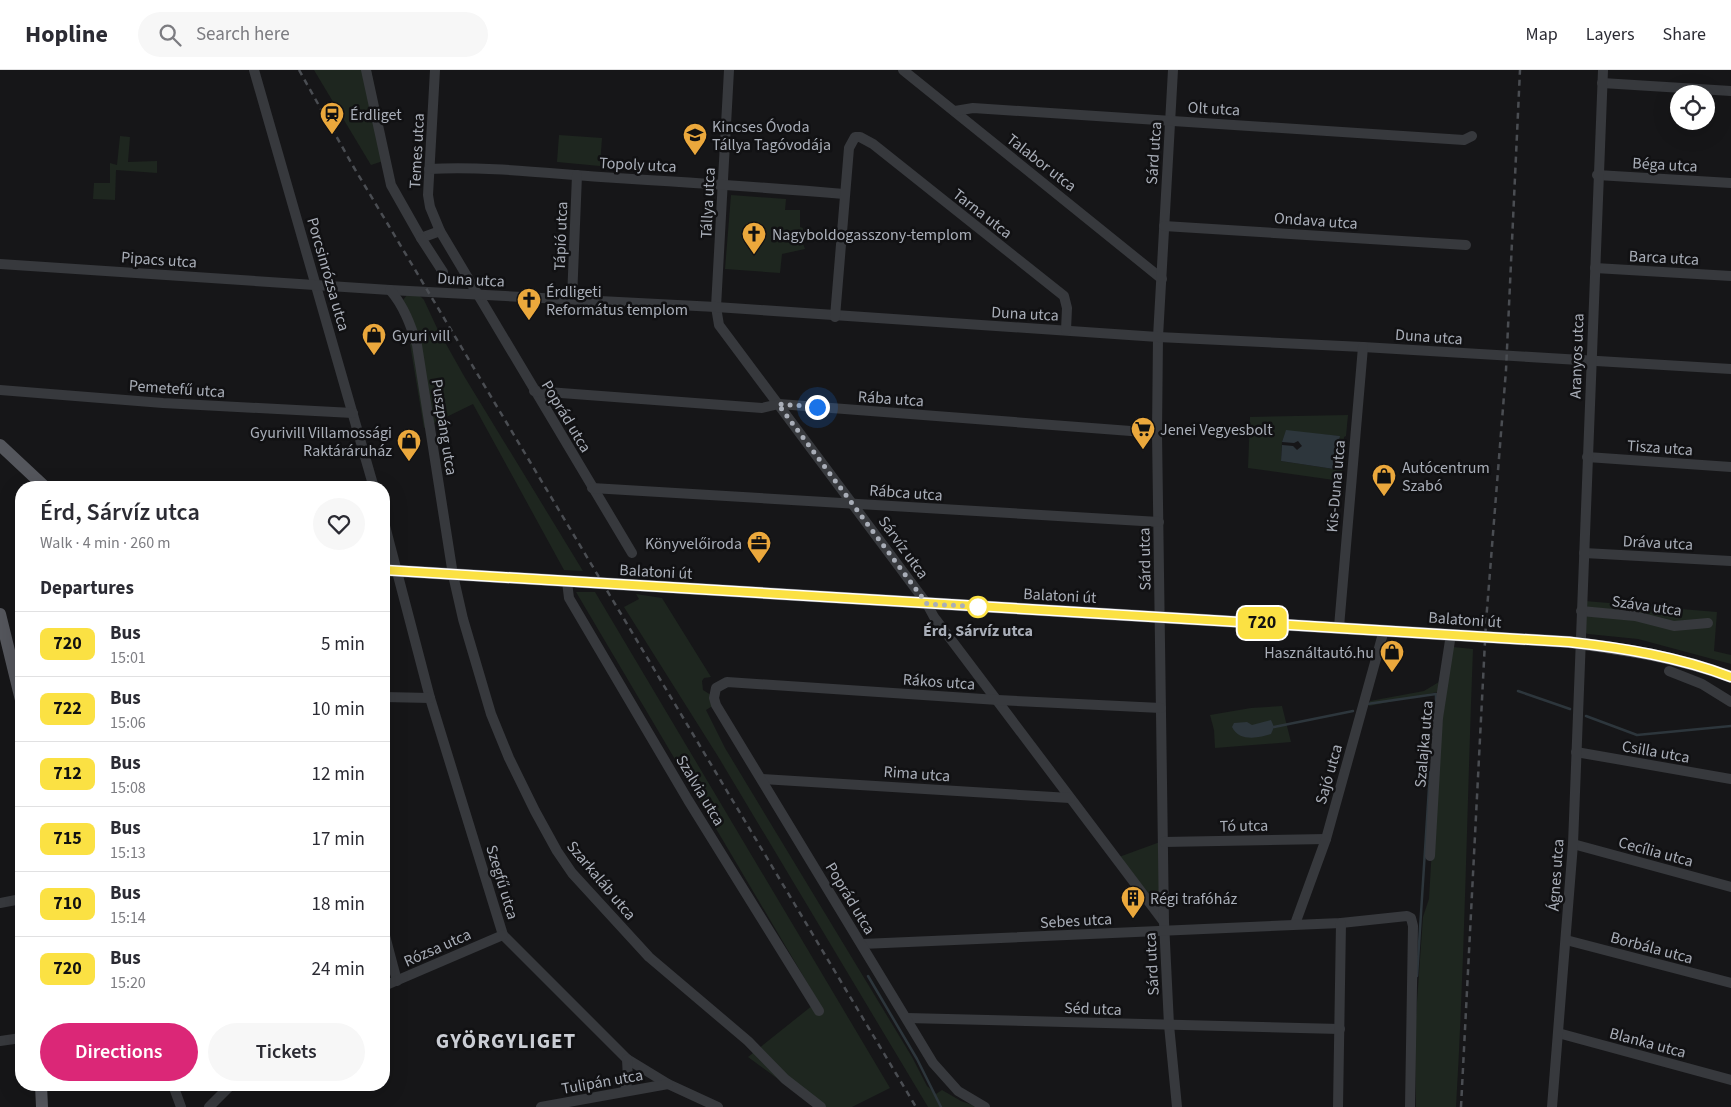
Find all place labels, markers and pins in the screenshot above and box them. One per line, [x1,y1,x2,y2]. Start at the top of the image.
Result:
station icon: Érdliget [319,101,345,135]
place label: Érdliget [350,104,402,126]
place label: Kincses Óvoda Tállya Tagóvodája [712,116,831,156]
school or university icon: Kincses Óvoda Tállya Tagóvodája [682,122,708,156]
church icon: Nagyboldogasszony-templom [741,221,767,255]
place label: Nagyboldogasszony-templom [772,224,972,246]
place label: Érdligeti Református templom [546,281,688,321]
church icon: Érdligeti Református templom [516,287,542,321]
shop icon: Gyuri vill [361,322,387,356]
place label: Gyuri vill [392,325,450,347]
supermarket icon: Jenei Vegyesbolt [1130,416,1156,450]
place label: Jenei Vegyesbolt [1160,419,1273,441]
place label: Gyurivill Villamossági Raktáráruház [250,422,392,462]
shop icon: Gyurivill Villamossági Raktáráruház [396,428,422,462]
place label: Autócentrum Szabó [1402,457,1490,497]
shop icon: Autócentrum Szabó [1371,463,1397,497]
office icon: Könyvelőiroda [746,530,772,564]
place label: Könyvelőiroda [645,533,742,555]
marker: Érd, Sárvíz utca [967,596,989,618]
place label: Érd, Sárvíz utca [923,620,1033,642]
shop icon: Használtautó.hu [1379,639,1405,673]
place label: Használtautó.hu [1264,642,1374,664]
building icon: Régi trafóház [1120,885,1146,919]
place label: Régi trafóház [1150,888,1238,910]

